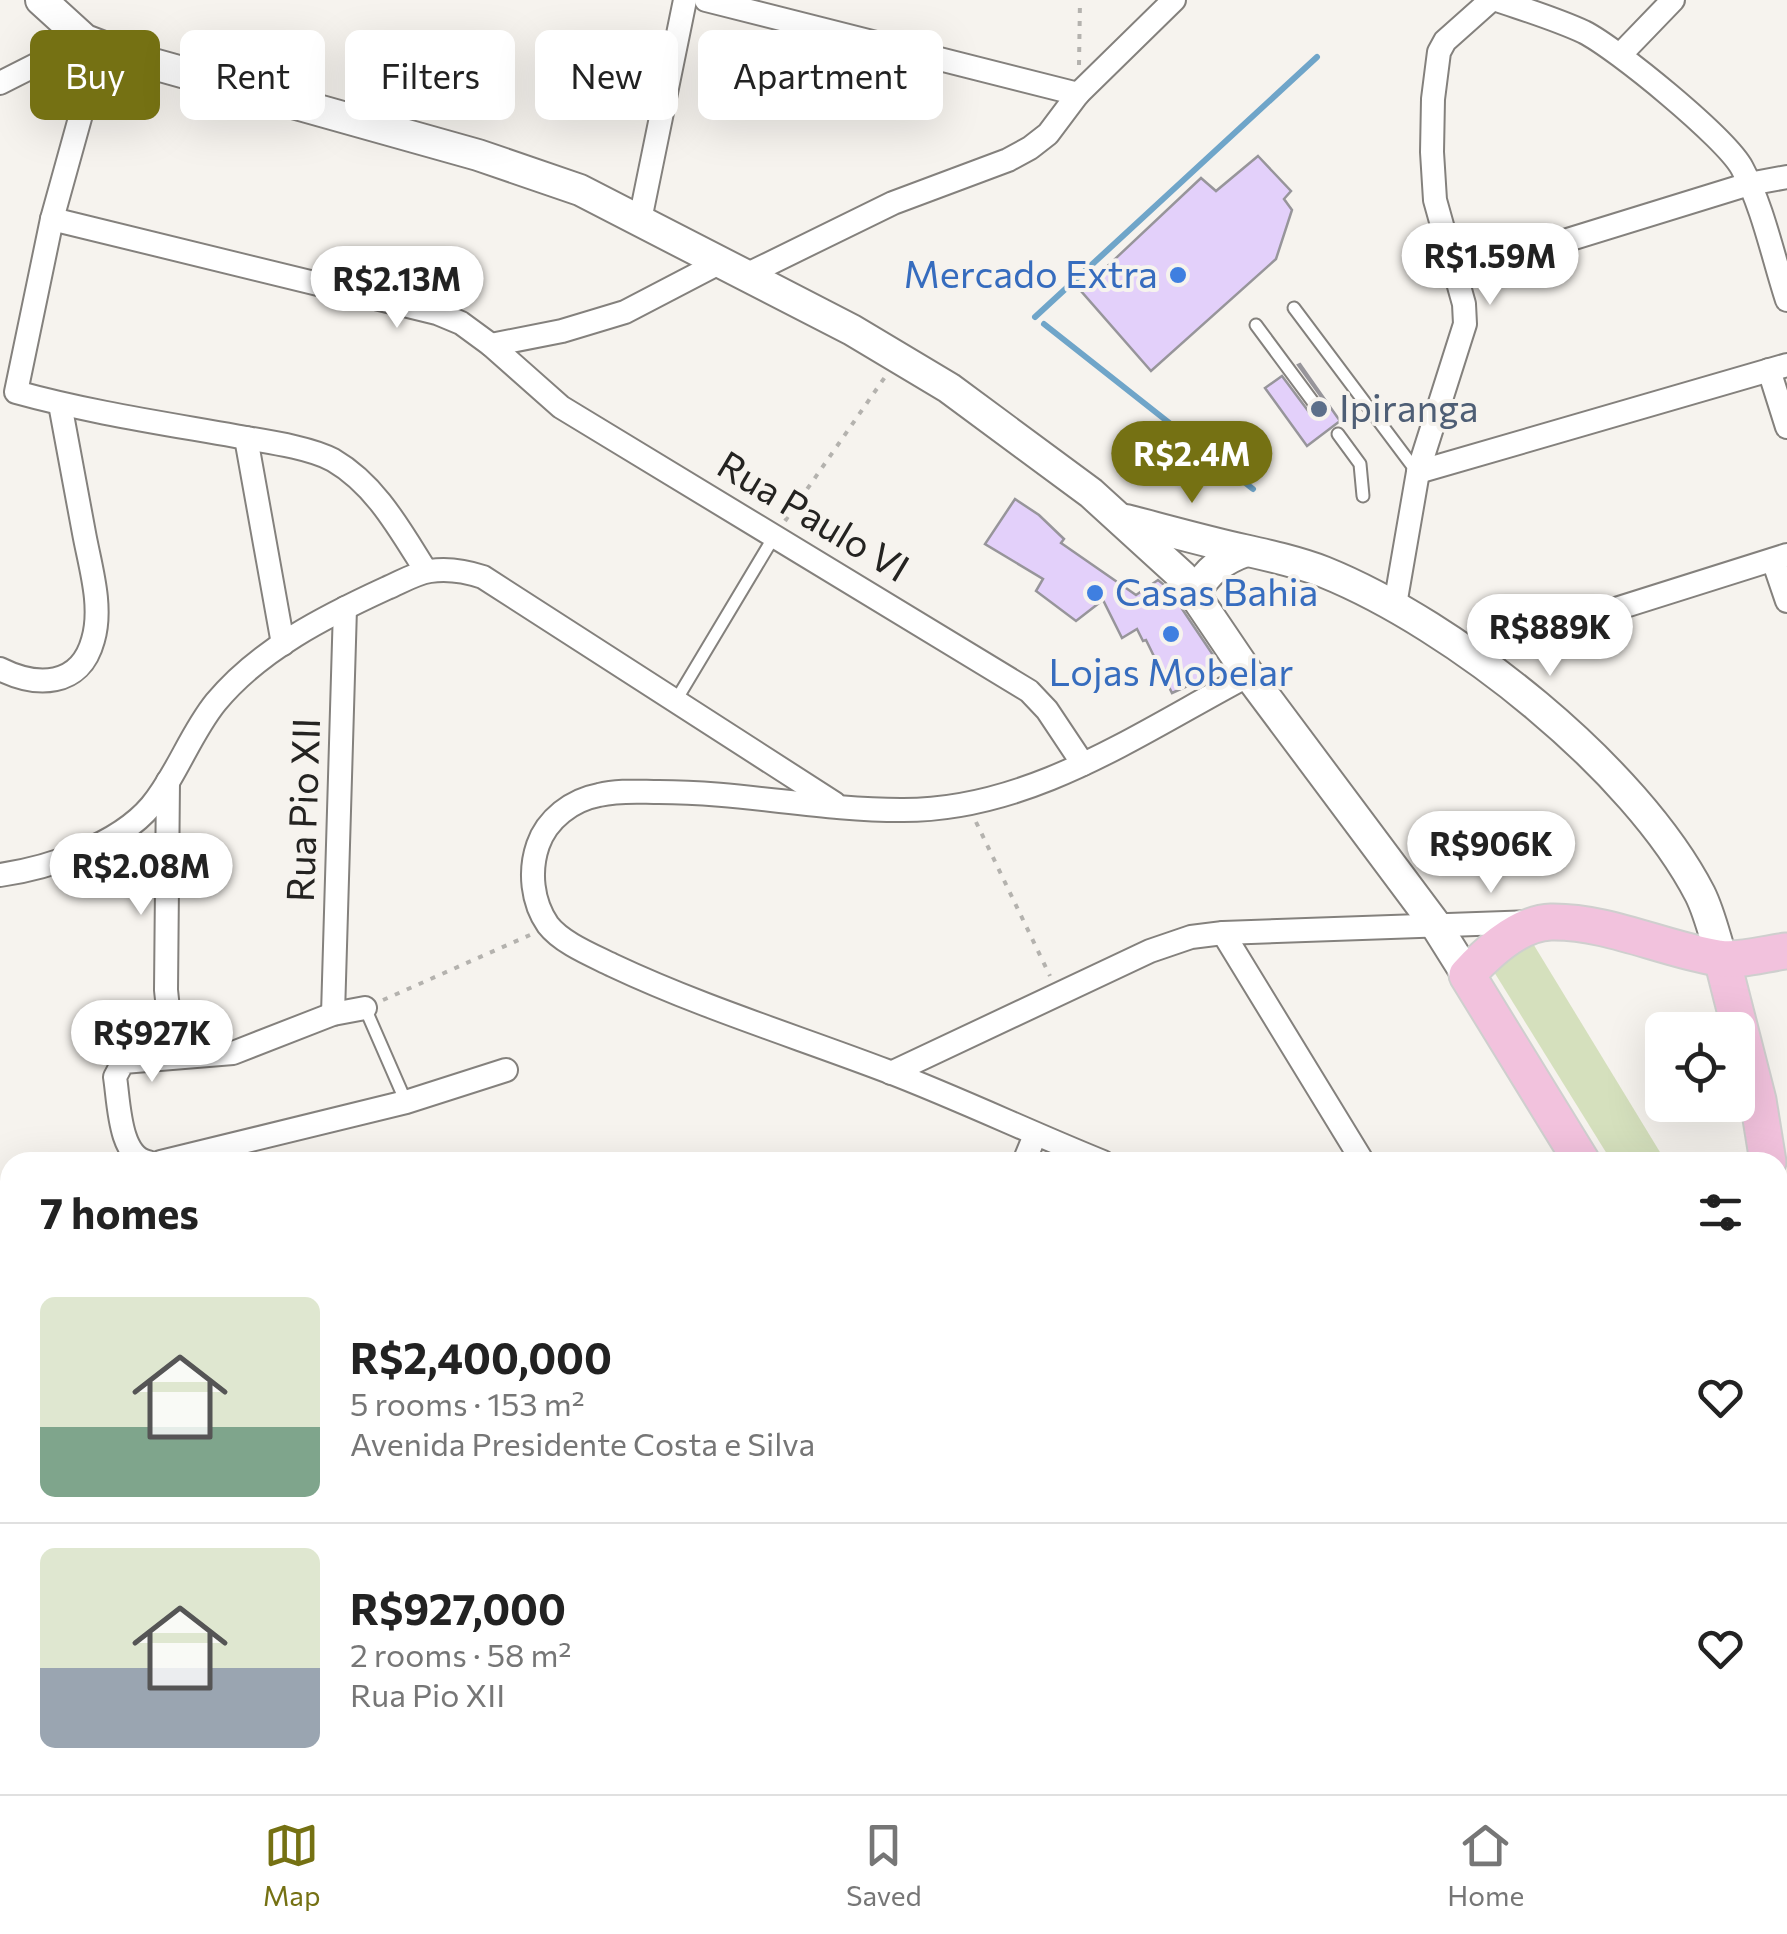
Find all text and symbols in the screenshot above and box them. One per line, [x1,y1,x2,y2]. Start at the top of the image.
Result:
chip: Buy [30,30,160,120]
chip: Rent [180,30,325,120]
chip: Filters [345,30,515,120]
chip: New [535,30,678,120]
chip: Apartment [698,30,943,120]
pin: R$1.59M [1398,223,1582,308]
text: R$1.59M [1424,235,1556,275]
pin: R$2.13M [305,246,489,331]
place label: Mercado Extra [904,249,1158,296]
text: R$2.13M [333,258,461,298]
marker: Mercado Extra [1167,264,1189,286]
place label: Ipiranga [1339,383,1479,430]
marker: Ipiranga [1308,398,1330,420]
pin: R$2.4M [1111,421,1273,506]
text: R$2.4M [1133,433,1251,473]
street label: Rua Paulo VI [710,439,919,590]
place label: Casas Bahia [1115,567,1318,614]
marker: Casas Bahia [1084,582,1106,604]
pin: R$889K [1469,594,1631,679]
text: R$889K [1489,606,1611,646]
marker: Lojas Mobelar [1160,623,1182,645]
place label: Lojas Mobelar [1049,647,1293,694]
street label: Rua Pio XII [275,717,328,903]
pin: R$906K [1410,811,1572,896]
text: R$906K [1429,823,1553,863]
pin: R$2.08M [49,833,233,918]
text: R$2.08M [72,845,210,885]
pin: R$927K [71,1000,233,1085]
text: R$927K [93,1012,211,1052]
map controls [1645,1012,1755,1122]
button: locate [1645,1012,1755,1122]
icon: filters [1693,1185,1748,1240]
text: 7 homes [40,1186,199,1238]
text: R$2,400,000 [350,1331,612,1383]
icon: home [120,1337,240,1457]
icon: heart [1693,1370,1748,1425]
text: 5 rooms · 153 m² [350,1383,585,1423]
text: Avenida Presidente Costa e Silva [350,1423,815,1463]
text: R$927,000 [350,1582,566,1634]
icon: home [120,1588,240,1708]
icon: heart [1693,1621,1748,1676]
text: 2 rooms · 58 m² [350,1634,571,1674]
text: Rua Pio XII [350,1674,505,1714]
tab: Map [263,1818,321,1912]
tab: Saved [846,1818,922,1912]
tab: Home [1447,1818,1524,1912]

